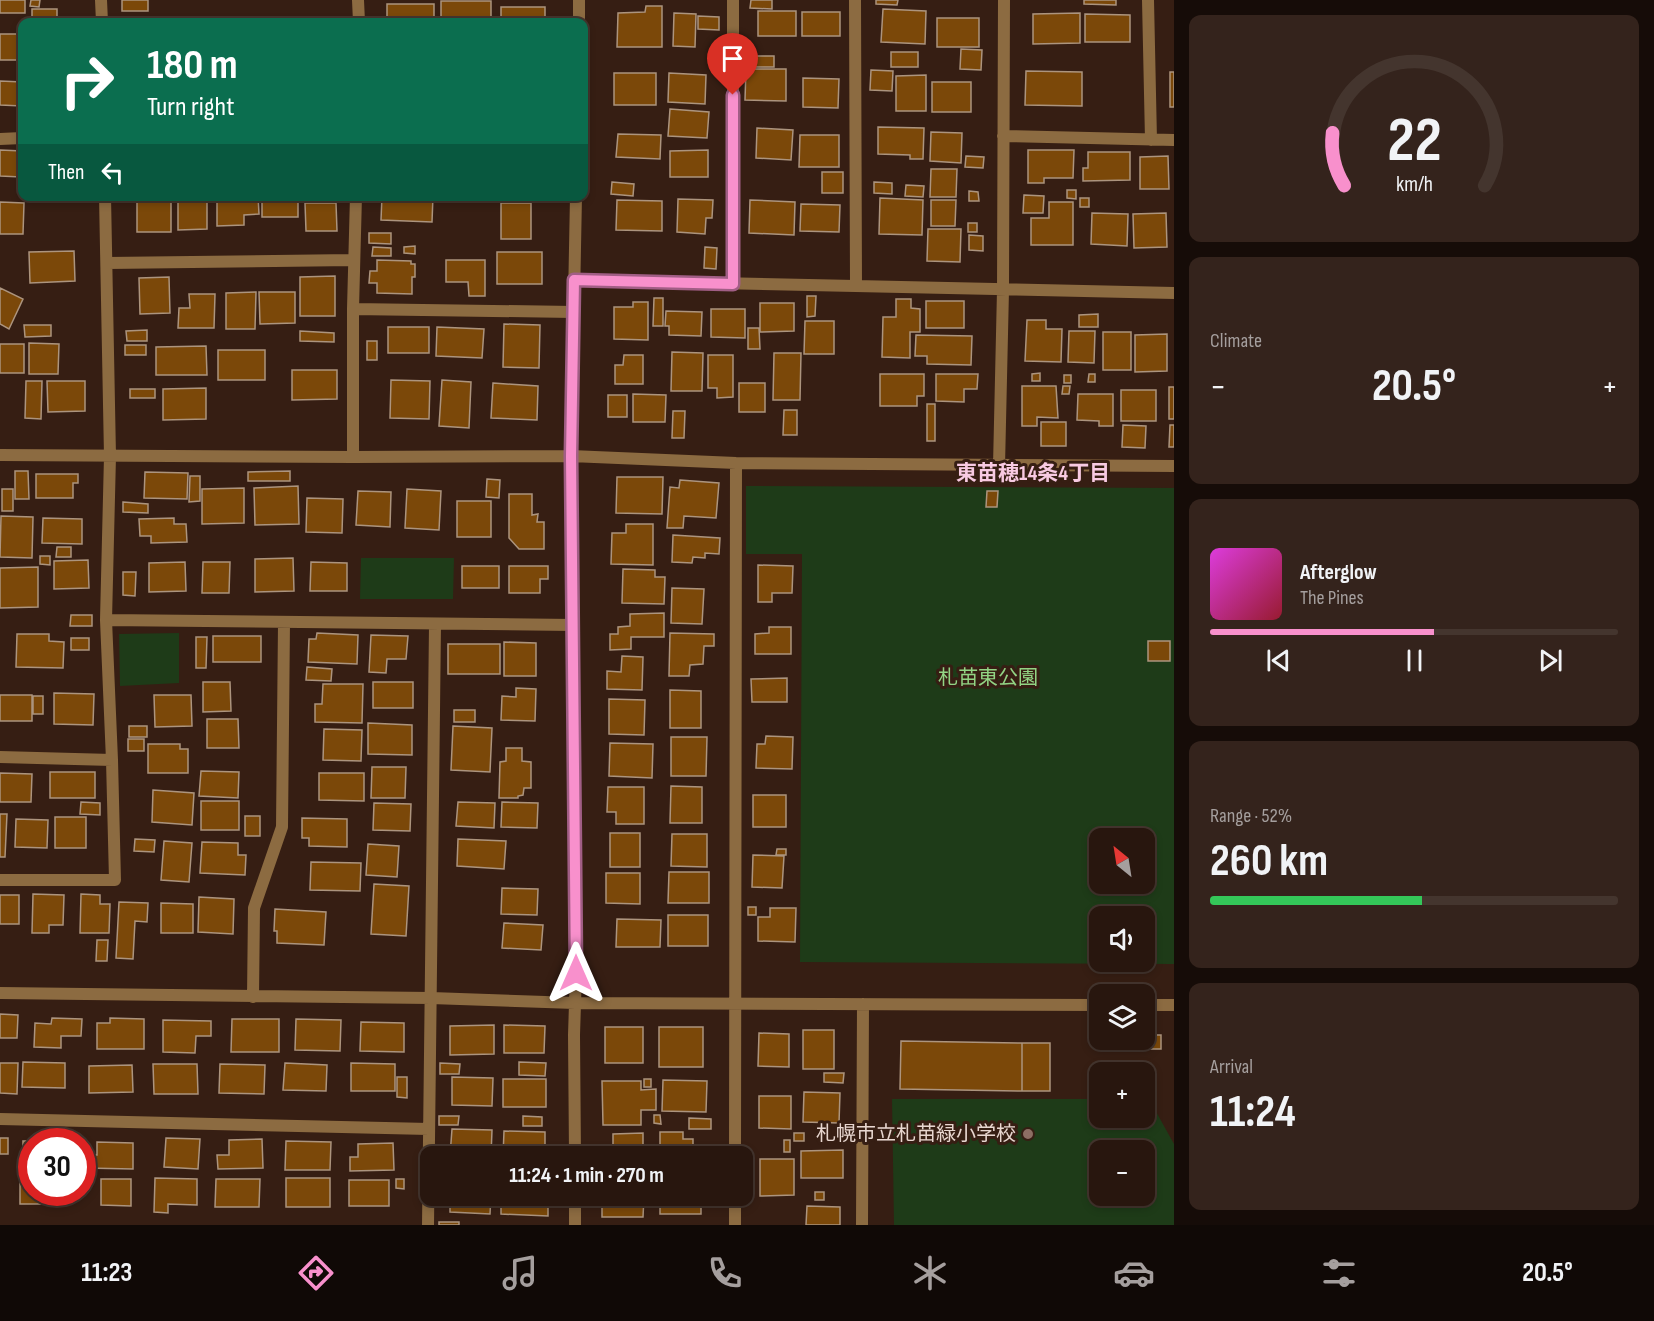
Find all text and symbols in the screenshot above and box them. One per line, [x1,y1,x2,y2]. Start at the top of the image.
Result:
pin [707,33,758,95]
text: 180 m [147,40,238,91]
icon: right [48,42,126,120]
icon: arrive [716,42,749,75]
text: Turn right [147,91,234,123]
text: 22 [1387,104,1441,179]
icon: left [96,156,129,189]
text: Then [48,159,84,186]
text: km/h [1395,172,1433,197]
text: Climate [1210,329,1262,353]
text: 20.5° [1372,359,1456,414]
text: − [1210,367,1226,407]
text: + [1602,367,1618,407]
district label: 東苗穂14条4丁目 [956,461,1110,486]
text: Afterglow [1300,559,1377,586]
text: The Pines [1300,586,1364,610]
icon: previous [1262,644,1295,677]
icon: pause [1398,644,1431,677]
icon: next [1534,644,1567,677]
park label: 札苗東公園 [938,666,1038,690]
text: Range · 52% [1210,804,1292,828]
north arrow [1089,828,1155,894]
map controls [1089,828,1155,1206]
text: 260 km [1210,834,1328,889]
button: sound [1089,906,1155,972]
position arrow [544,941,608,1005]
button: layers [1089,984,1155,1050]
text: Arrival [1210,1055,1253,1079]
button: + [1089,1062,1155,1128]
text: 11:24 [1210,1085,1296,1140]
place label: 札幌市立札苗緑小学校 [816,1122,1016,1146]
marker: 札幌市立札苗緑小学校 [1021,1127,1035,1141]
speed limit sign: 30 [18,1128,96,1206]
button: − [1089,1140,1155,1206]
text: 11:24 · 1 min · 270 m [509,1162,664,1189]
icon: directions [295,1252,337,1294]
icon: music [499,1252,541,1294]
icon: phone [704,1252,746,1294]
icon: climate [909,1252,951,1294]
icon: car [1113,1252,1155,1294]
icon: filters [1318,1252,1360,1294]
text: 11:23 [81,1257,132,1289]
text: 20.5° [1522,1257,1573,1289]

